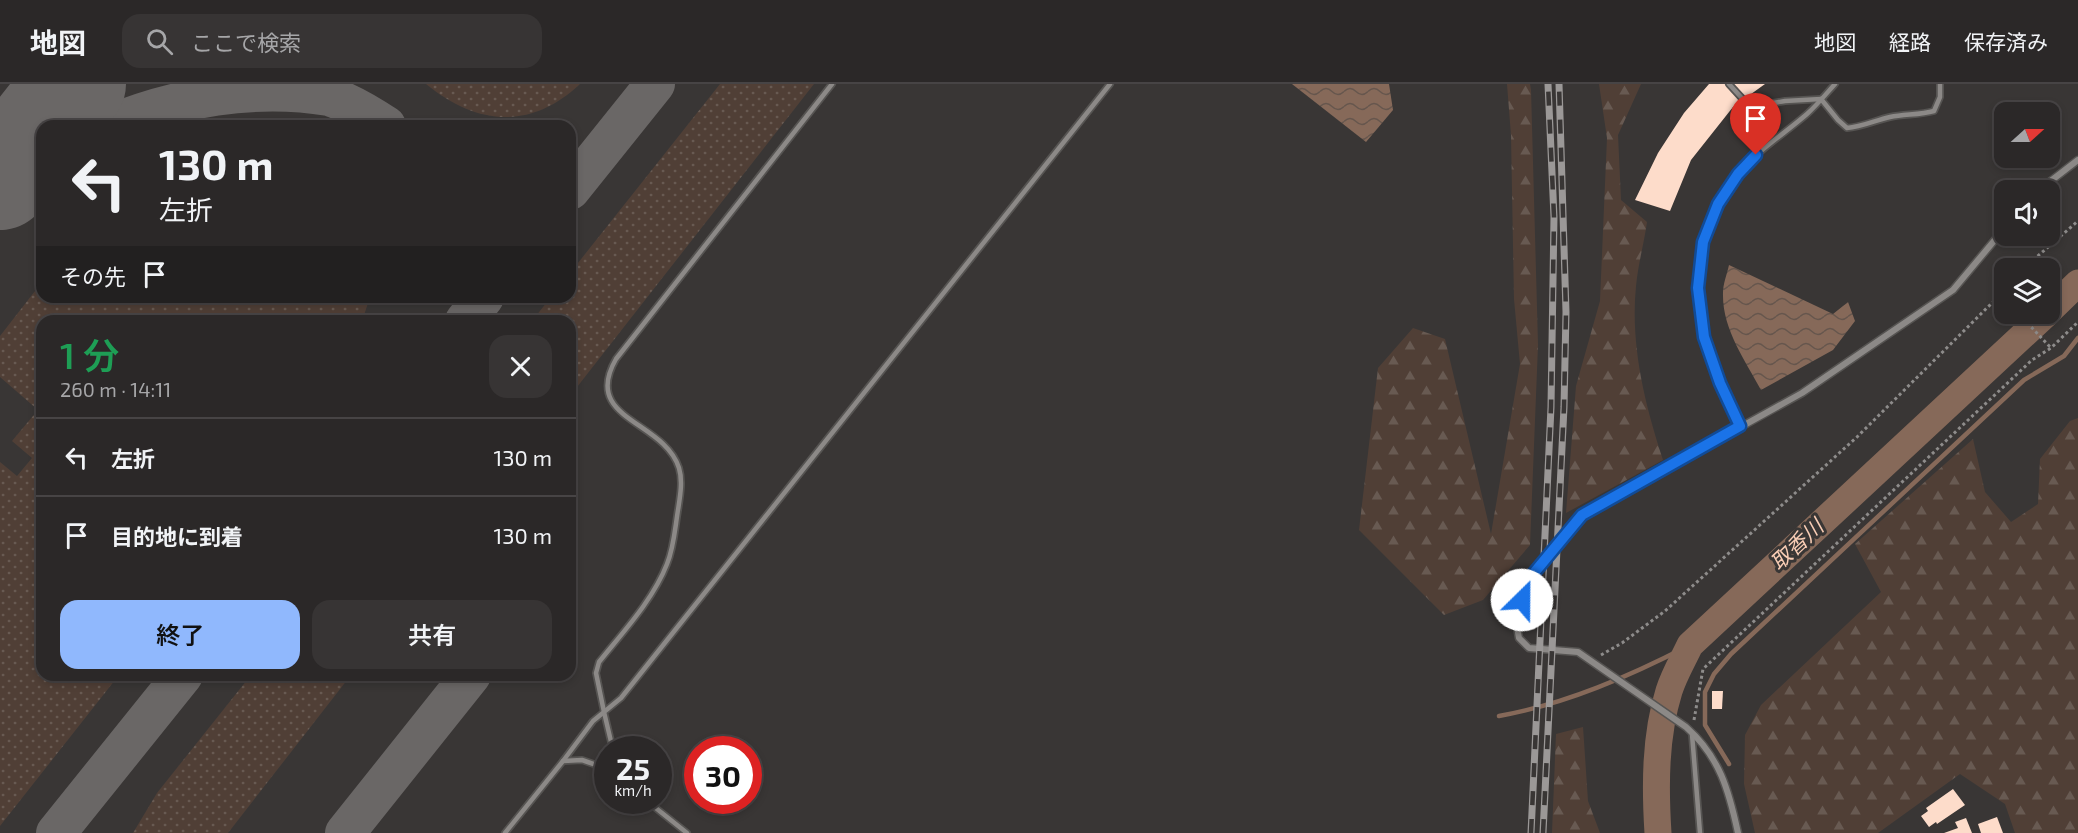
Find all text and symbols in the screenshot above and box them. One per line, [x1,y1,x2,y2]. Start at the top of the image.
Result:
search box [122,14,542,68]
text: 地図 [30,25,86,59]
icon: search [143,25,176,58]
text: ここで検索 [191,29,301,55]
text: 地図 [1814,29,1856,54]
text: 経路 [1889,29,1931,54]
text: 保存済み [1964,29,2048,54]
pin [1730,93,1781,155]
icon: arrive [1739,102,1772,135]
north arrow [1994,102,2060,168]
map controls [1994,102,2060,324]
text: 130 m [159,138,274,188]
icon: left [60,144,138,222]
button: sound [1994,180,2060,246]
text: 左折 [159,193,213,225]
icon: arrive [138,258,171,291]
button: layers [1994,258,2060,324]
text: その先 [60,263,126,289]
text: 1 分 [60,333,119,376]
button: close [489,335,552,398]
text: 260 m · 14:11 [60,377,171,401]
icon: left [60,441,93,474]
text: 130 m [494,444,552,470]
text: 左折 [111,445,155,471]
water label: 取香川 [1764,512,1829,575]
icon: arrive [60,519,93,552]
text: 130 m [494,522,552,548]
text: 目的地に到着 [111,523,243,549]
position arrow [1490,568,1554,632]
button: 終了 [60,600,300,669]
button: 共有 [312,600,552,669]
speed limit sign: 30 [684,736,762,814]
text: 25 [616,750,650,786]
text: km/h [614,781,652,799]

